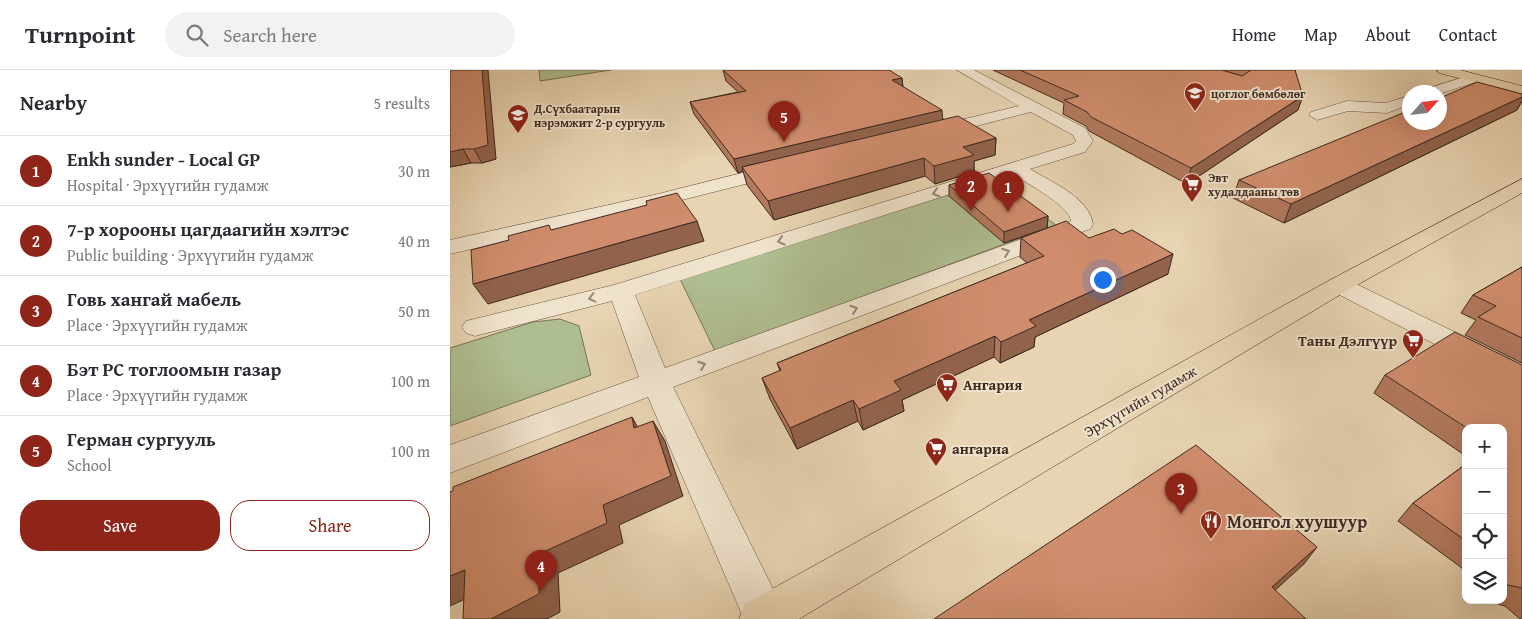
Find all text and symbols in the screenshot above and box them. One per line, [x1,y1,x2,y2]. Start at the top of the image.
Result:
search box [165,12,515,57]
text: Turnpoint [25,17,135,52]
icon: search [183,21,211,49]
text: Search here [223,21,317,49]
text: Home [1232,21,1276,48]
text: Map [1304,21,1337,48]
text: About [1365,21,1411,48]
text: Contact [1439,21,1497,48]
school or university icon: цоглог бөмбөлөг [1183,81,1207,112]
place label: цоглог бөмбөлөг [1211,85,1306,102]
north arrow [1402,85,1447,130]
text: Nearby [20,87,87,118]
text: 5 results [373,91,430,115]
place label: Д.Сүхбаатарын нэрэмжит 2-р сургууль [533,100,665,131]
pin: 5 [768,101,800,142]
school or university icon: Д.Сүхбаатарын нэрэмжит 2-р сургууль [506,103,530,134]
text: Enkh sunder - Local GP [67,145,260,173]
text: 1 [32,159,40,183]
text: 30 m [398,159,430,183]
place label: Эвт худалдааны төв [1208,169,1299,200]
pin: 2 [955,170,987,211]
pin: 1 [992,171,1024,212]
supermarket icon: Эвт худалдааны төв [1180,172,1204,203]
text: Hospital · Эрхүүгийн гудамж [67,173,268,197]
one-way arrow [933,187,941,197]
text: 7-р хорооны цагдаагийн хэлтэс [67,215,349,243]
text: 2 [32,229,40,253]
text: 40 m [398,229,430,253]
one-way arrow [778,235,786,245]
text: Public building · Эрхүүгийн гудамж [67,243,314,267]
one-way arrow [1001,248,1010,258]
your location [1090,267,1116,293]
text: Гoвь хангай мабель [67,285,241,313]
one-way arrow [588,292,597,303]
text: 3 [32,299,40,323]
text: 50 m [398,299,430,323]
one-way arrow [849,305,858,315]
text: Place · Эрхүүгийн гудамж [67,313,248,337]
supermarket icon: Таны Дэлгүүр [1401,328,1425,359]
place label: Таны Дэлгүүр [1298,330,1397,351]
text: Бэт PC тоглоомын газар [67,355,281,383]
street label: Эрхүүгийн гудамж [1080,360,1200,442]
one-way arrow [697,361,705,371]
text: 4 [32,369,40,393]
text: 100 m [390,369,430,393]
supermarket icon: Ангария [935,372,959,403]
place label: Ангария [963,374,1022,395]
text: Place · Эрхүүгийн гудамж [67,383,248,407]
map controls [1462,424,1507,604]
button: + [1462,424,1507,469]
text: Герман сургууль [67,425,216,453]
supermarket icon: ангариа [924,436,948,467]
place label: ангариа [952,438,1009,459]
text: 5 [32,439,40,463]
text: 100 m [390,439,430,463]
text: School [67,453,111,477]
button: − [1462,469,1507,514]
pin: 3 [1165,473,1197,514]
button: Save [20,500,220,551]
button: Share [230,500,430,551]
place label: Монгол хуушуур [1227,508,1367,535]
restaurant icon: Монгол хуушуур [1199,509,1223,540]
button: locate [1462,514,1507,559]
pin: 4 [525,550,557,591]
button: layers [1462,559,1507,604]

